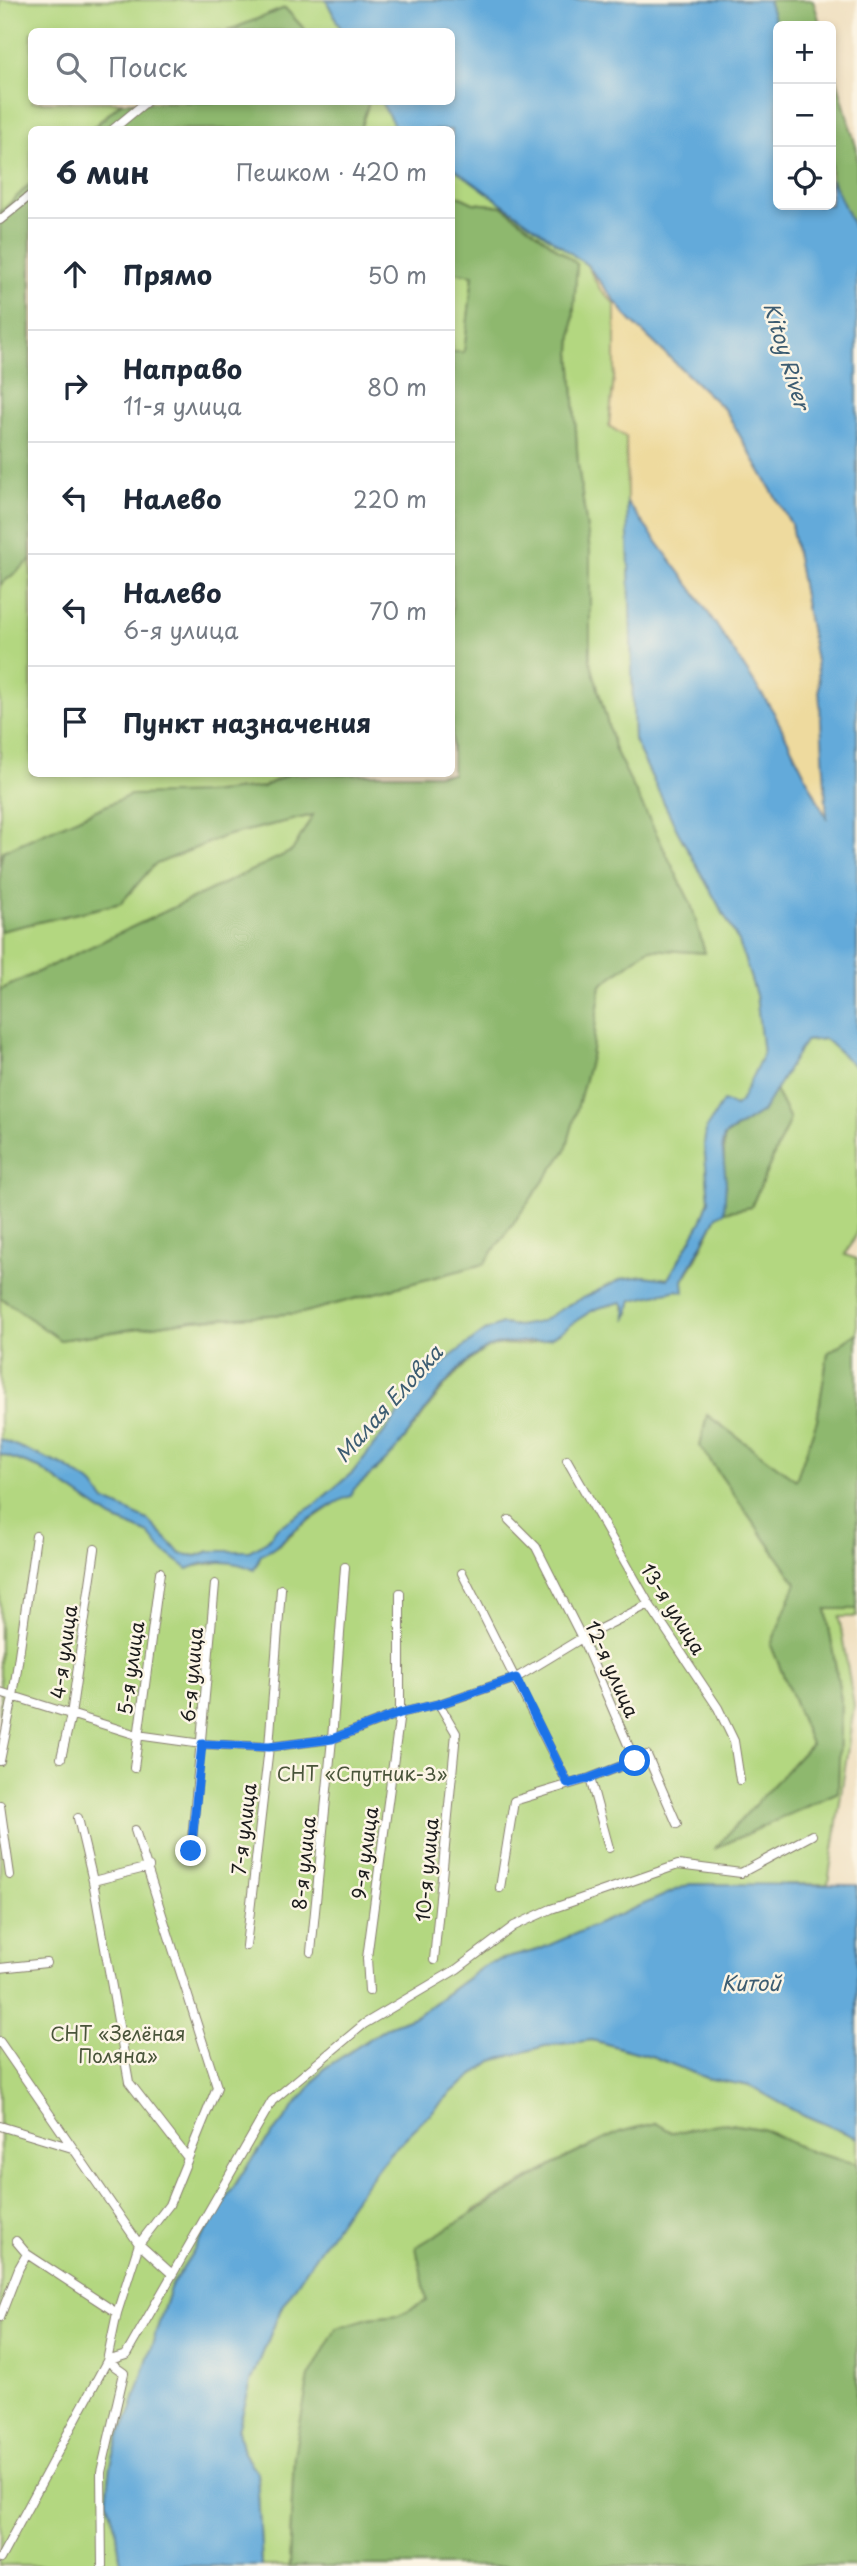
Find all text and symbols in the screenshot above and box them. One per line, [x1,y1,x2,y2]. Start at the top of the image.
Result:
map controls [773,21,836,210]
button: + [773,21,836,84]
search box [28,28,455,105]
text: Поиск [108,47,187,86]
icon: search [52,48,90,86]
button: − [773,84,836,147]
button: locate [773,147,836,210]
text: 6 мин [56,149,150,194]
text: Пешком · 420 m [236,154,427,189]
icon: ahead [56,255,94,293]
text: Прямо [123,255,212,294]
text: 50 m [367,257,427,292]
water label: Kitoy River [756,298,820,415]
text: Направо [123,349,242,388]
icon: right [56,367,94,405]
text: 80 m [367,369,427,404]
text: 11-я улица [123,388,242,423]
icon: left [56,479,94,517]
text: Налево [123,479,221,518]
text: 220 m [353,481,427,516]
text: Налево [123,573,221,612]
icon: left [56,591,94,629]
text: 70 m [369,593,427,628]
text: 6-я улица [123,612,238,647]
icon: arrive [56,703,94,741]
text: Пункт назначения [123,703,371,742]
water label: Малая Еловка [326,1336,450,1469]
street label: 13-я улица [635,1557,713,1660]
street label: 4-я улица [43,1603,83,1701]
street label: 12-я улица [579,1615,647,1722]
street label: 5-я улица [110,1619,150,1716]
street label: 6-я улица [173,1626,209,1724]
route start [619,1745,650,1776]
park label: СНТ «Спутник-3» [277,1759,447,1787]
street label: 7-я улица [224,1781,263,1876]
street label: 9-я улица [344,1805,384,1901]
street label: 8-я улица [284,1815,322,1911]
street label: 10-я улица [408,1817,445,1923]
route end [175,1835,206,1866]
water label: Китой [722,1966,783,1998]
park label: СНТ «Зелёная Поляна» [50,2019,186,2069]

